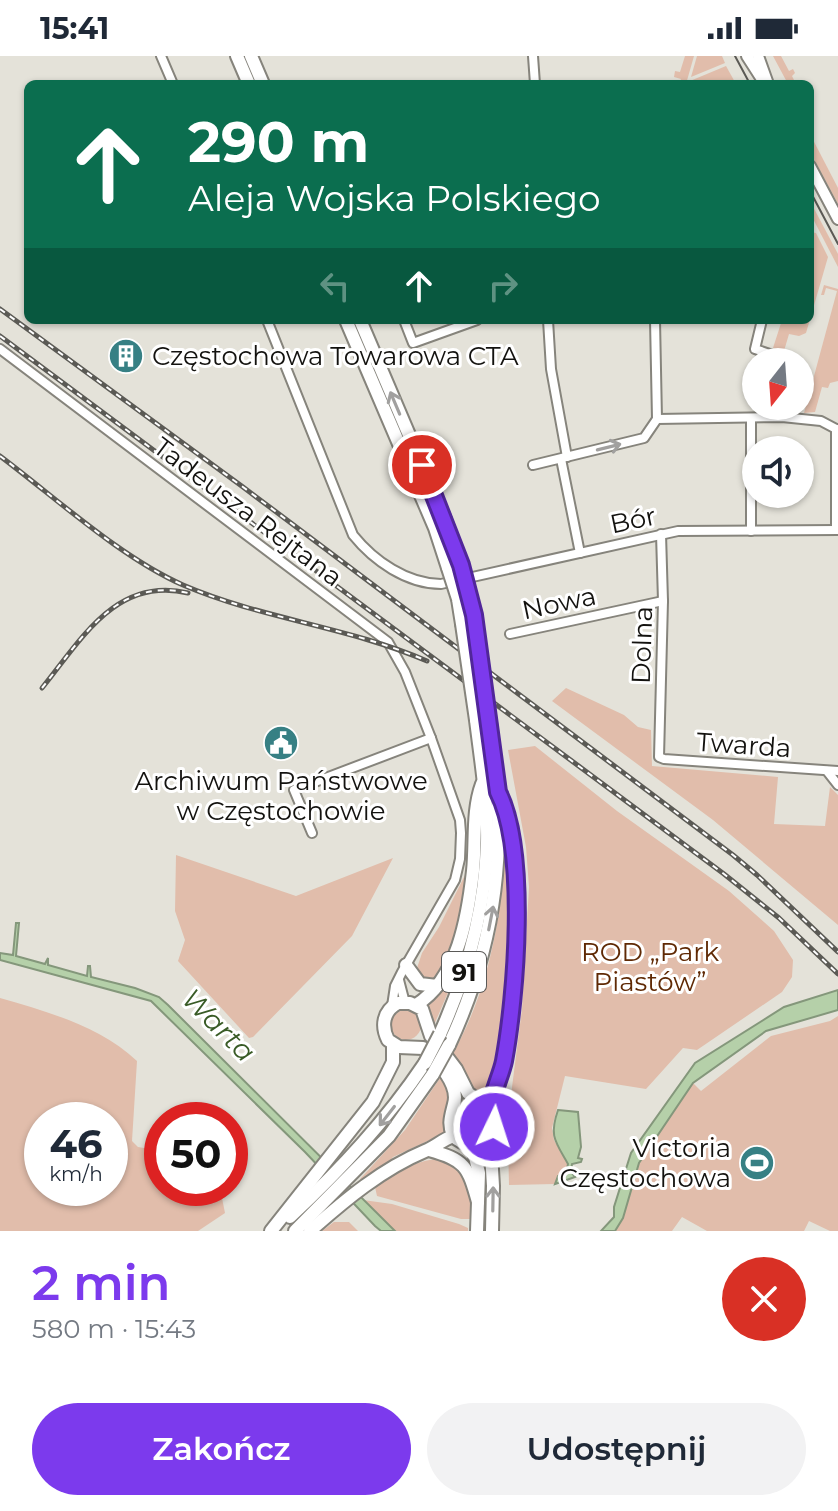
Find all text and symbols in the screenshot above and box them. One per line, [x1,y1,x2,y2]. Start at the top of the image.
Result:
text: 15:41 [40,10,109,47]
text: 290 m [188,108,369,176]
icon: ahead [56,112,160,216]
text: Aleja Wojska Polskiego [188,176,601,220]
icon: left [313,264,357,308]
icon: ahead [397,264,441,308]
icon: right [481,264,525,308]
building icon: Częstochowa Towarowa CTA [107,337,145,375]
place label: Częstochowa Towarowa CTA [152,340,519,372]
north arrow [742,348,814,420]
map controls [742,348,814,508]
one-way arrow [387,391,402,416]
street label: Tadeusza Rejtana [147,431,349,593]
pin [388,431,456,499]
button: sound [742,436,814,508]
one-way arrow [596,439,621,454]
icon: arrive [400,443,444,487]
street label: Bór [607,500,659,540]
street label: Nowa [519,580,599,626]
street label: Dolna [625,606,659,684]
public building icon: Archiwum Państwowe w Częstochowie [262,724,300,762]
street label: Twarda [696,726,792,764]
place label: Archiwum Państwowe w Częstochowie [134,765,428,827]
one-way arrow [485,906,500,932]
park label: ROD „Park Piastów” [581,936,720,998]
road number: 91 [442,952,486,992]
water label: Warta [175,981,263,1069]
position arrow [452,1085,536,1169]
speed limit sign: 50 [144,1102,248,1206]
one-way arrow [378,1105,395,1126]
text: 46 [49,1119,103,1168]
place label: Victoria Częstochowa [560,1132,731,1194]
sports icon: Victoria Częstochowa [738,1144,776,1182]
text: km/h [49,1162,103,1186]
one-way arrow [485,1186,501,1213]
text: 2 min [32,1254,170,1312]
button: close [722,1257,806,1341]
text: 580 m · 15:43 [32,1313,196,1345]
button: Zakończ [32,1403,411,1495]
button: Udostępnij [427,1403,806,1495]

